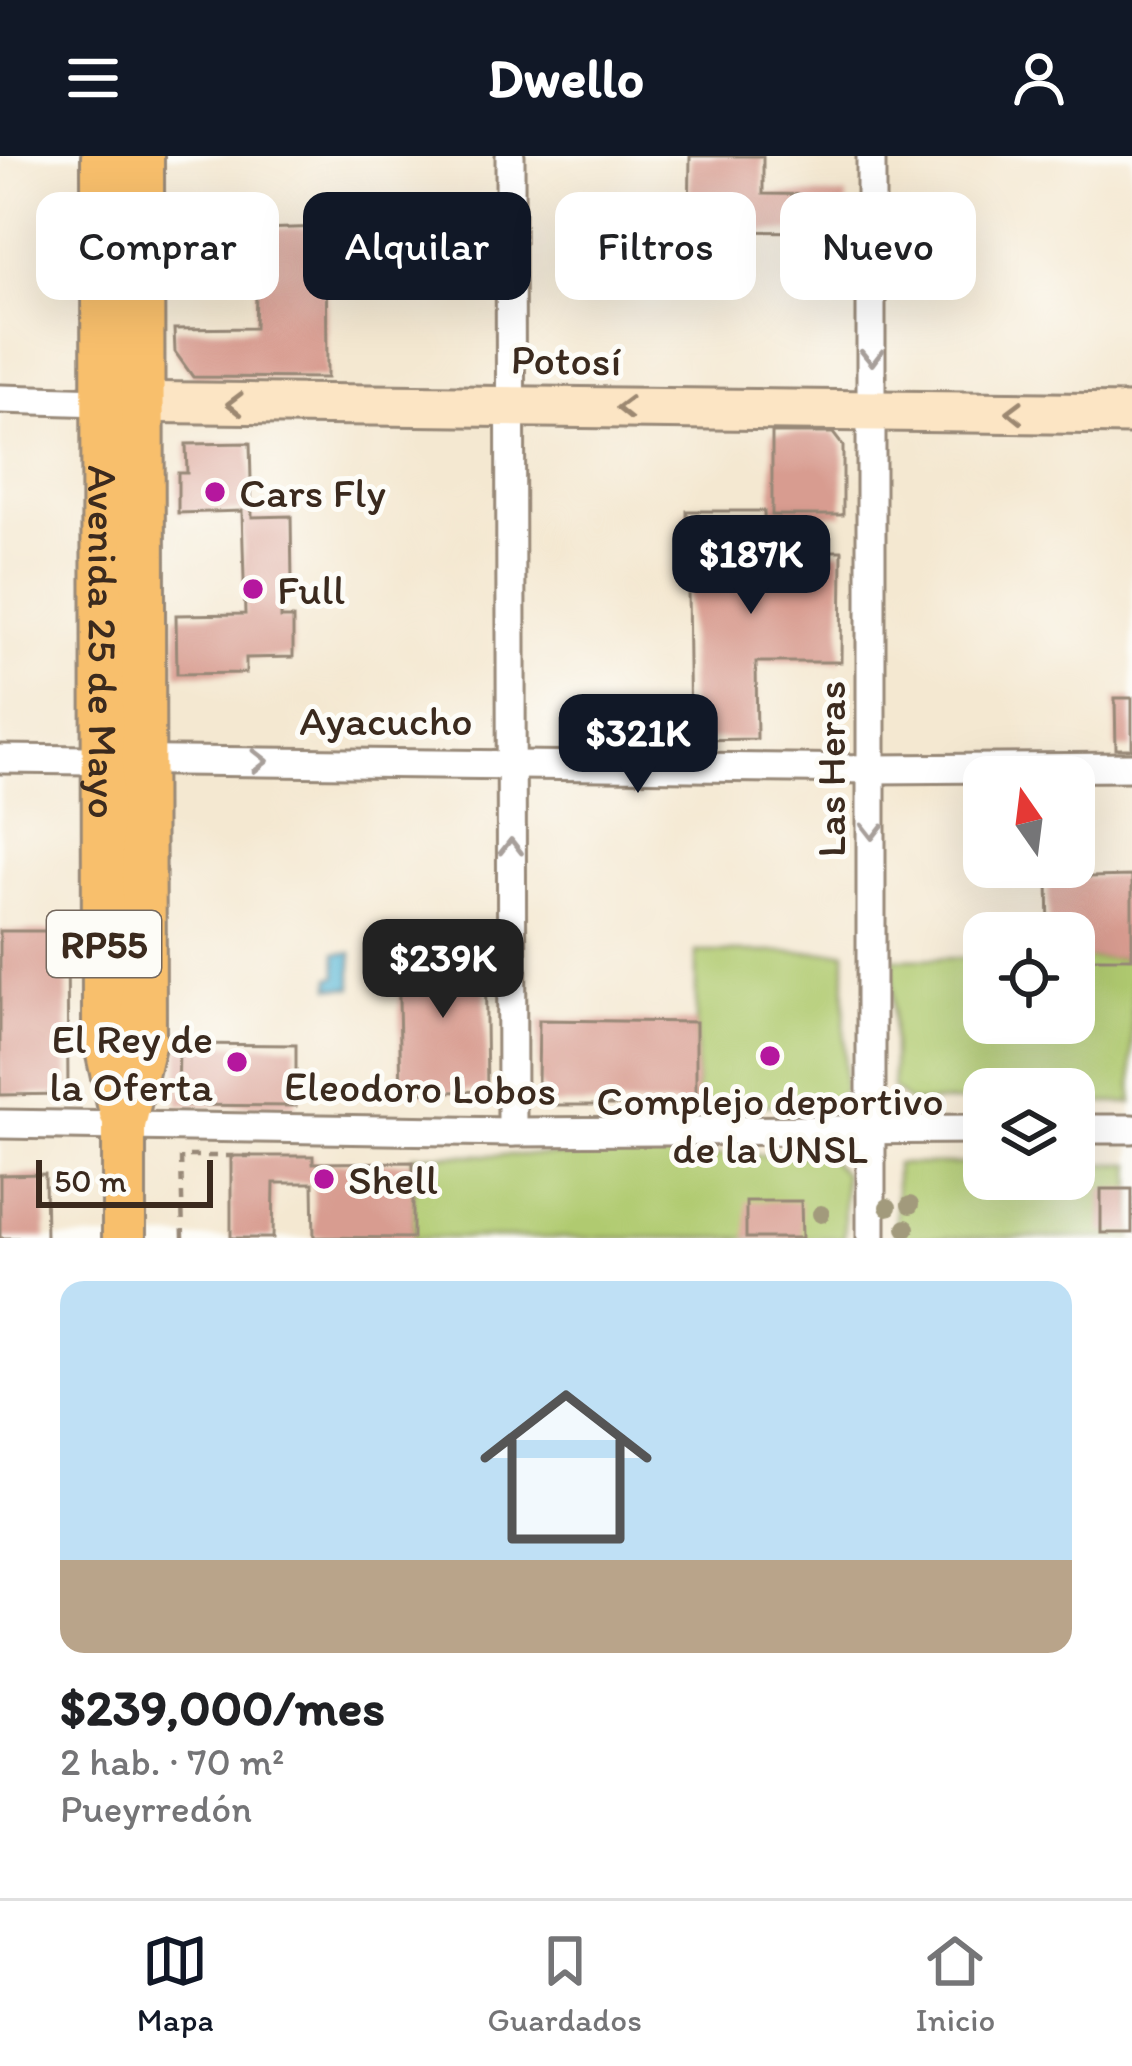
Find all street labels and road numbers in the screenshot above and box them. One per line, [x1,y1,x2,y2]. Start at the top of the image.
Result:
street label: Potosí [510,334,622,386]
street label: Avenida 25 de Mayo [78,465,129,819]
street label: Las Heras [805,681,856,857]
street label: Ayacucho [299,695,473,746]
road number: RP55 [47,911,161,977]
street label: Eleodoro Lobos [283,1060,557,1116]

